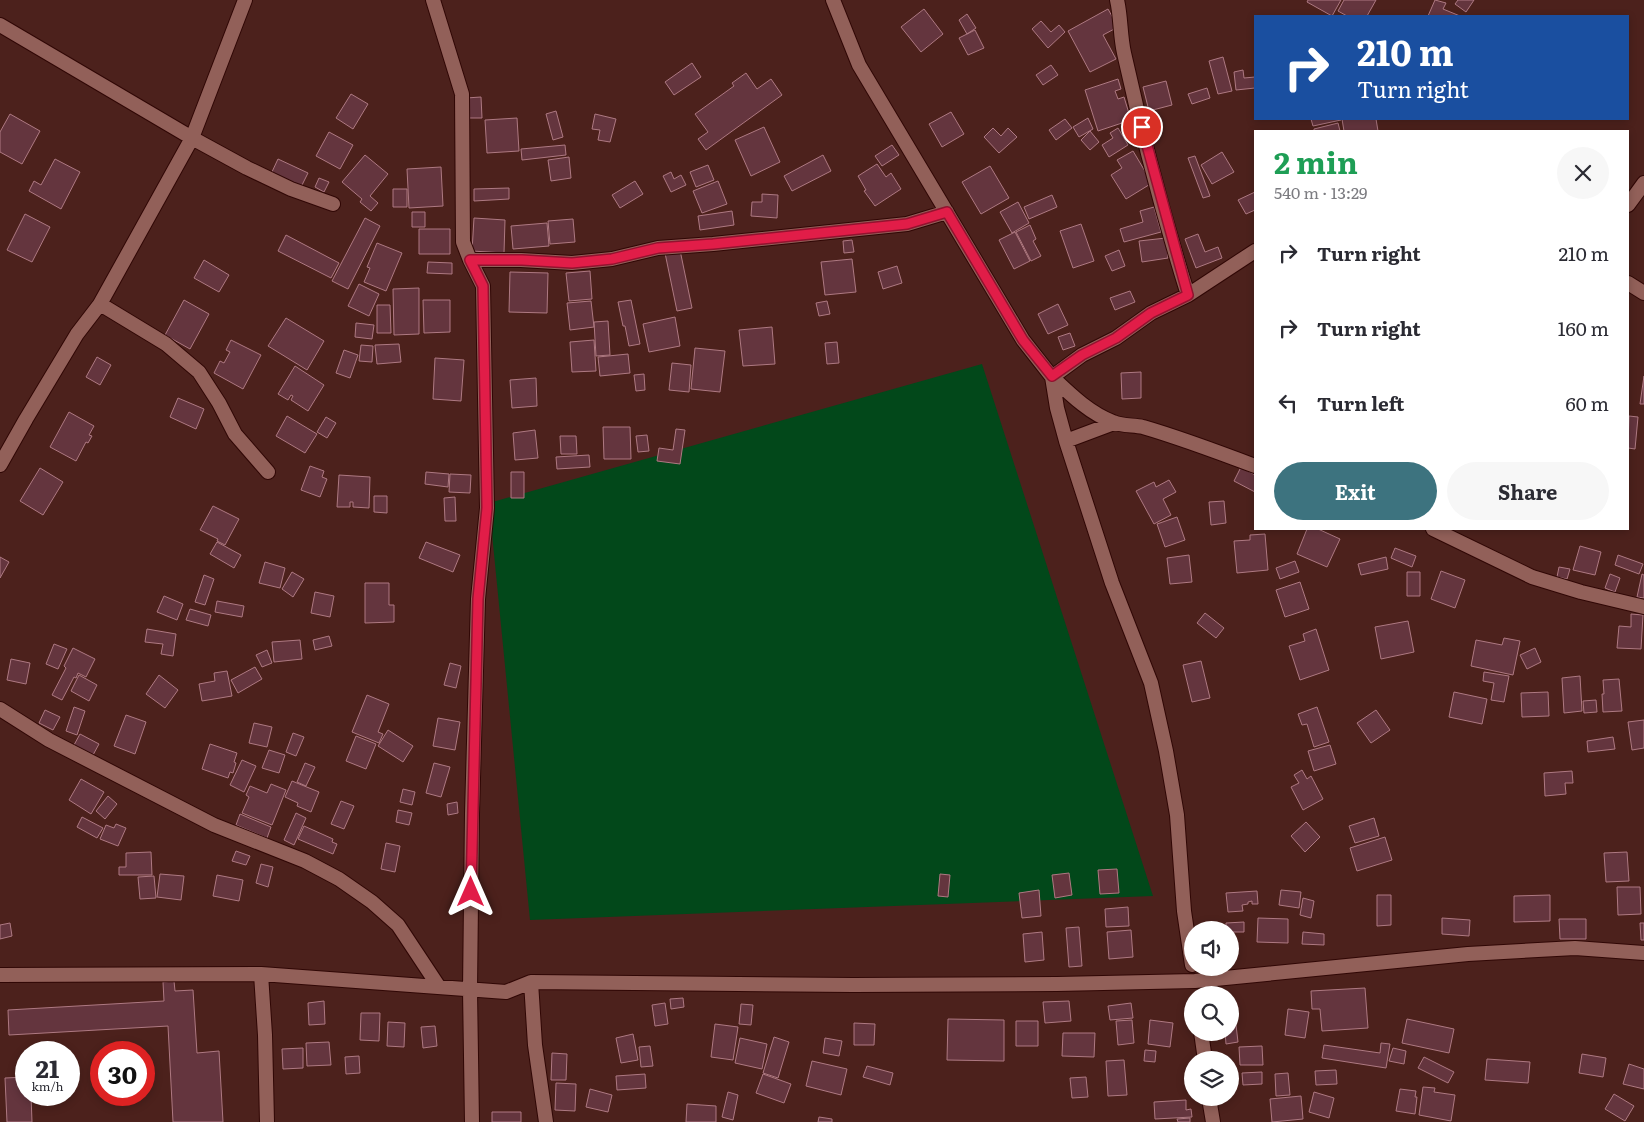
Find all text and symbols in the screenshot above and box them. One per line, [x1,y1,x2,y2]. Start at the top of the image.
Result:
text: 210 m [1357,25,1454,77]
icon: right [1274,35,1339,100]
text: Turn right [1357,72,1469,105]
pin [1121,106,1163,148]
icon: arrive [1128,113,1156,141]
text: 2 min [1274,139,1358,183]
button: close [1557,147,1609,199]
text: 540 m · 13:29 [1274,180,1367,204]
icon: right [1274,239,1302,267]
text: Turn right [1317,239,1421,267]
text: 210 m [1558,239,1609,267]
icon: right [1274,314,1302,342]
text: Turn right [1317,314,1421,342]
text: 160 m [1558,314,1609,342]
icon: left [1274,389,1302,417]
text: Turn left [1317,389,1404,417]
text: 60 m [1566,389,1609,417]
button: Exit [1274,462,1437,520]
button: Share [1447,462,1609,520]
position arrow [444,865,496,917]
map controls [1184,921,1239,1106]
button: sound [1184,921,1239,976]
button: search [1184,986,1239,1041]
speed limit sign: 30 [90,1041,155,1106]
text: 21 [36,1049,59,1086]
button: layers [1184,1051,1239,1106]
text: km/h [32,1077,63,1095]

